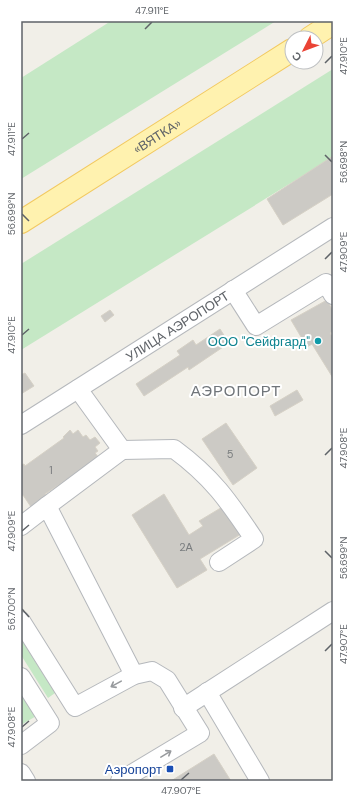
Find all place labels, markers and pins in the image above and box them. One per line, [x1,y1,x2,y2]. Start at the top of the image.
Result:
place label: ООО "Сейфгард" [208,333,310,350]
marker: ООО "Сейфгард" [313,336,323,346]
place label: Аэропорт [105,761,162,778]
marker: Аэропорт [165,764,175,774]

